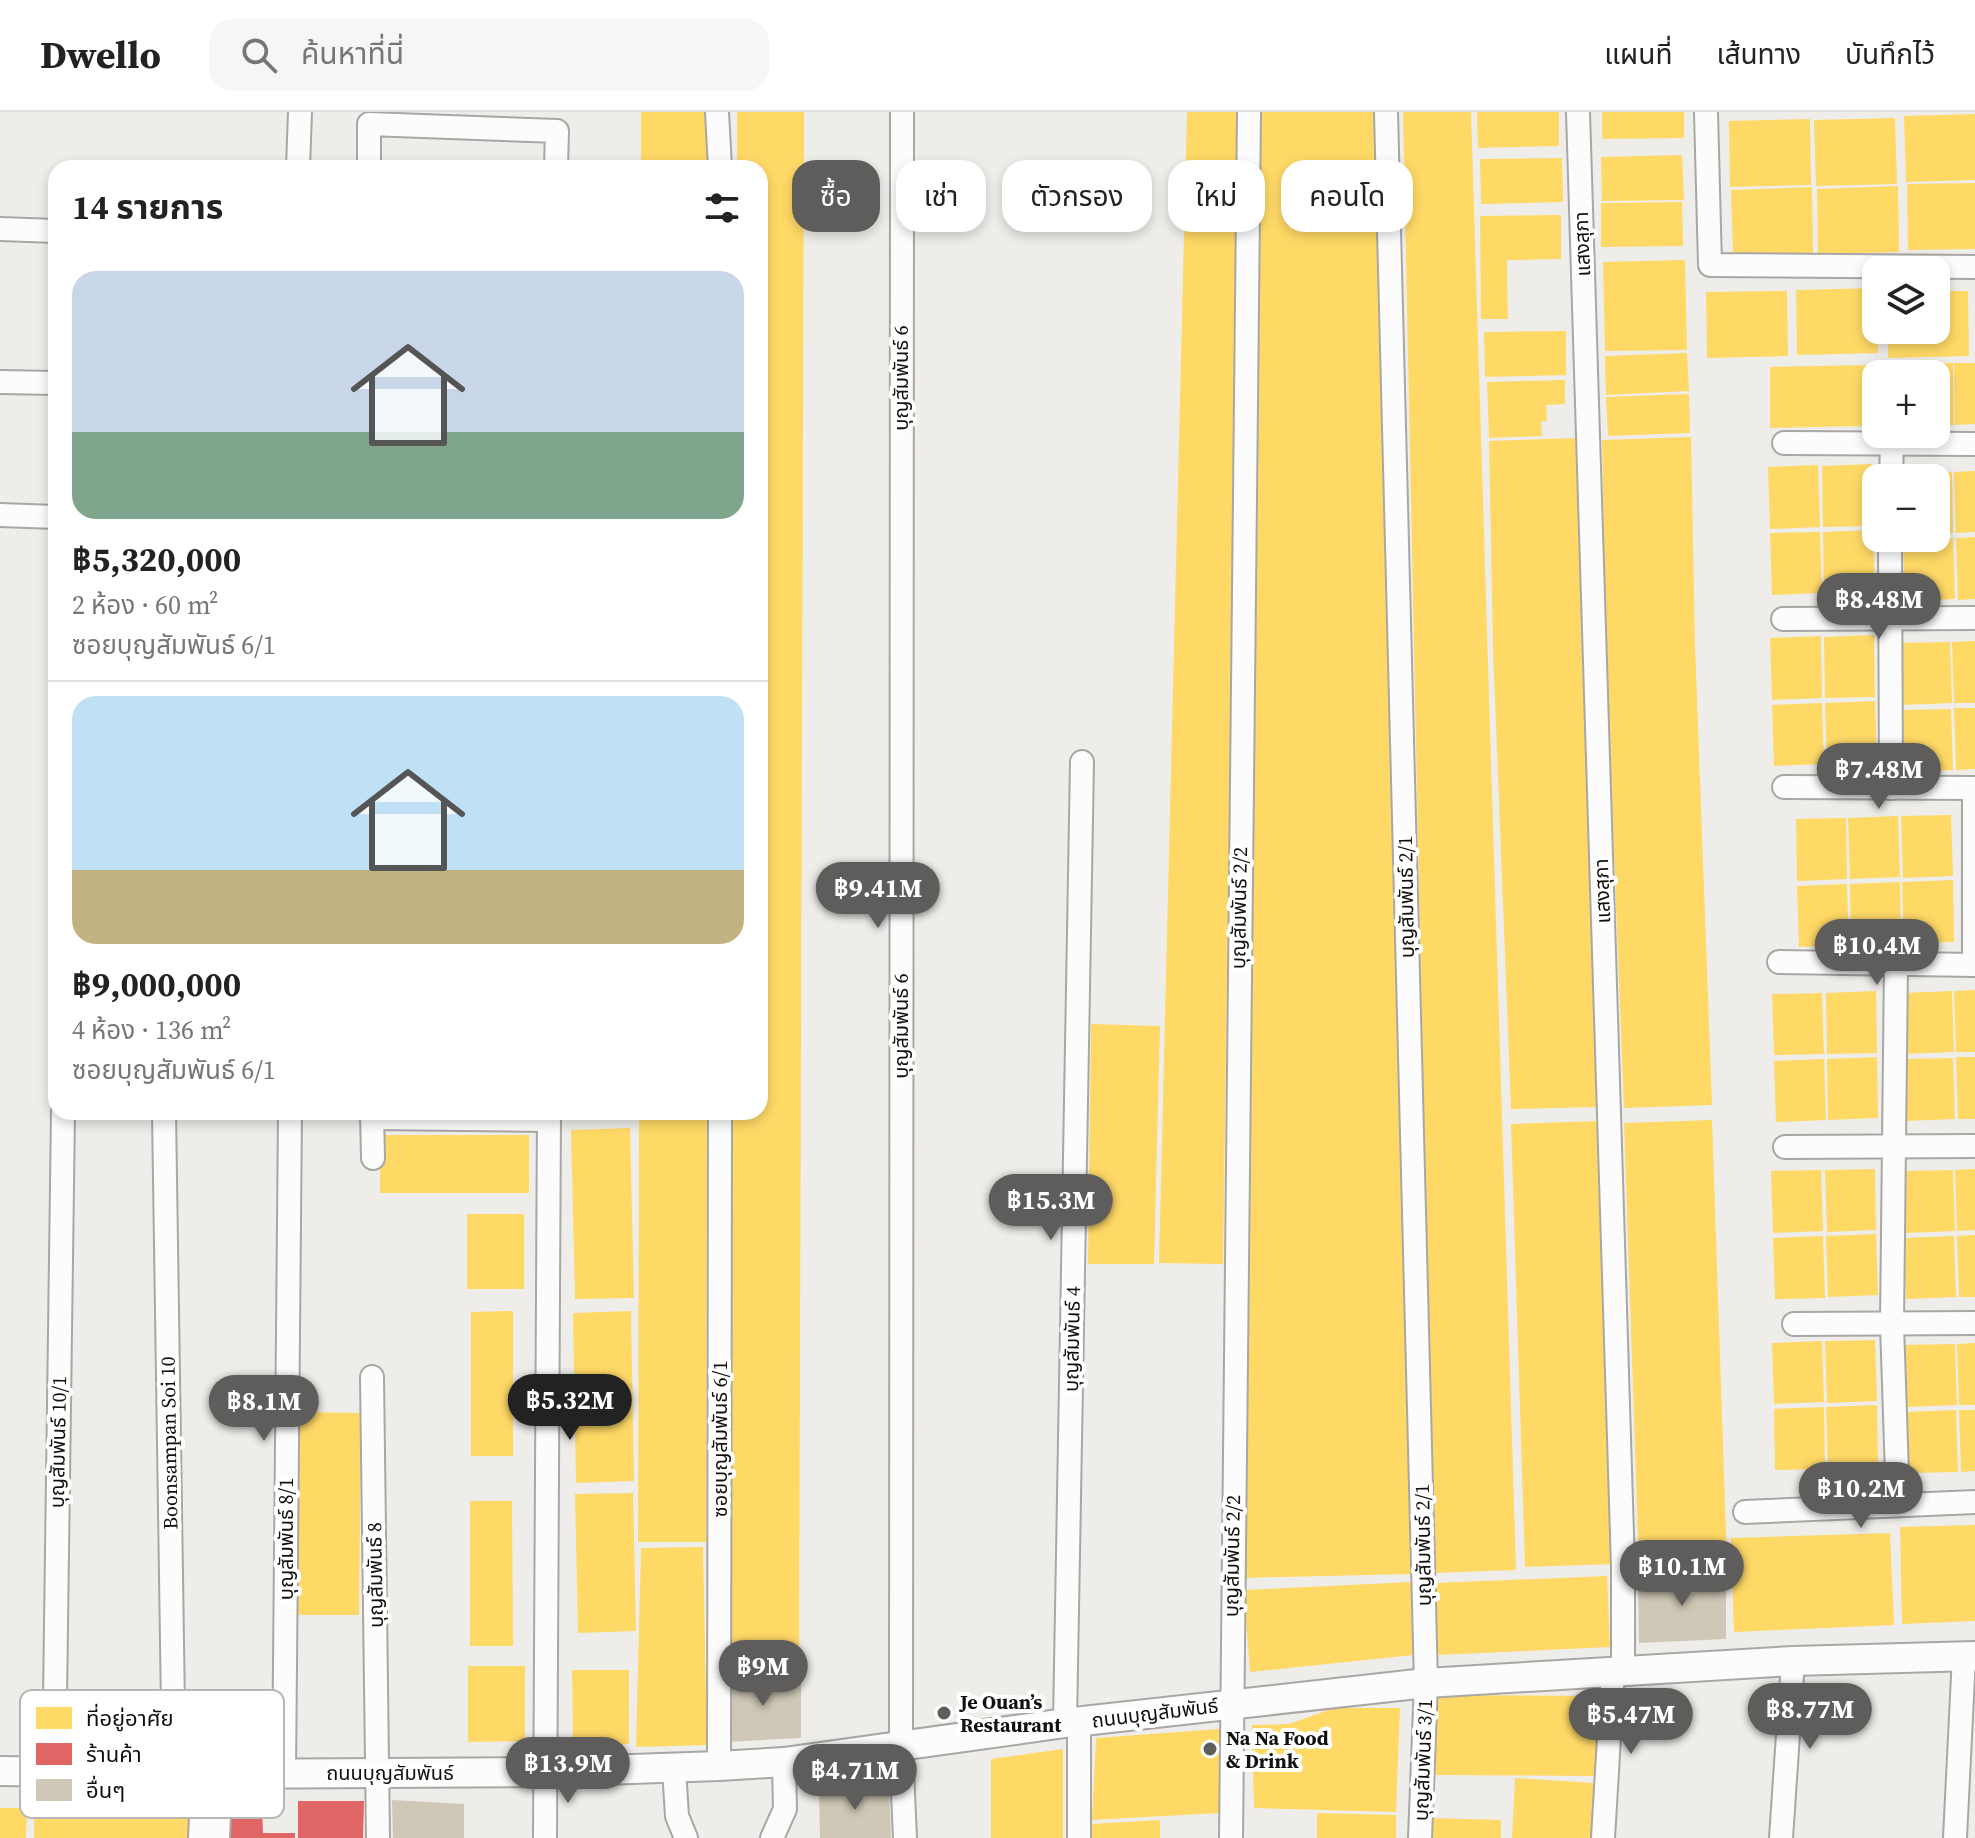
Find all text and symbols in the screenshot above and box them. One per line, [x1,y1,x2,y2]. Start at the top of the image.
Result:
search box [209,19,769,91]
text: Dwello [40,29,161,81]
icon: search [237,33,281,77]
text: ค้นหาที่นี่ [301,33,404,74]
text: แผนที่ [1604,35,1672,73]
text: เส้นทาง [1716,35,1801,73]
text: บันทึกไว้ [1845,35,1935,73]
chip: ซื้อ [792,160,880,232]
chip: เช่า [896,160,986,232]
chip: ตัวกรอง [1002,160,1152,232]
chip: ใหม่ [1168,160,1265,232]
chip: คอนโด [1281,160,1413,232]
text: 14 รายการ [72,184,223,230]
icon: filters [700,186,744,230]
street label: แสงสุภา [1567,211,1597,277]
map controls [1862,256,1950,552]
button: layers [1862,256,1950,344]
icon: home [336,323,480,467]
street label: บุญสัมพันธ์ 6 [887,325,915,431]
button: + [1862,360,1950,448]
button: − [1862,464,1950,552]
text: ฿5,320,000 [72,536,241,582]
pin: ฿8.48M [1814,573,1944,641]
text: ฿8.48M [1835,581,1923,617]
text: 2 ห้อง · 60 m² [72,587,218,623]
text: ซอยบุญสัมพันธ์ 6/1 [72,627,276,663]
pin: ฿7.48M [1814,743,1944,811]
icon: home [336,748,480,892]
text: ฿7.48M [1835,751,1923,787]
street label: บุญสัมพันธ์ 2/1 [1391,836,1421,958]
street label: บุญสัมพันธ์ 2/2 [1224,847,1254,969]
street label: แสงสุภา [1587,858,1617,924]
pin: ฿9.41M [813,862,943,930]
text: ฿9.41M [834,870,922,906]
pin: ฿10.4M [1812,919,1942,987]
text: ฿10.4M [1833,927,1921,963]
text: ฿9,000,000 [72,961,241,1007]
street label: บุญสัมพันธ์ 6 [887,973,915,1079]
text: 4 ห้อง · 136 m² [72,1012,231,1048]
text: ซอยบุญสัมพันธ์ 6/1 [72,1052,276,1088]
pin: ฿15.3M [986,1174,1116,1242]
text: ฿15.3M [1007,1182,1095,1218]
street label: บุญสัมพันธ์ 4 [1057,1286,1087,1392]
street label: Boonsampan Soi 10 [153,1356,185,1530]
street label: ซอยบุญสัมพันธ์ 6/1 [706,1361,734,1517]
pin: ฿5.32M [505,1374,635,1442]
pin: ฿8.1M [208,1375,320,1443]
street label: บุญสัมพันธ์ 10/1 [43,1376,73,1508]
text: ฿5.32M [526,1382,614,1418]
text: ฿8.1M [227,1383,301,1419]
pin: ฿10.2M [1796,1462,1926,1530]
text: ฿10.2M [1817,1470,1905,1506]
street label: บุญสัมพันธ์ 8/1 [272,1478,300,1600]
street label: บุญสัมพันธ์ 2/1 [1408,1484,1438,1606]
street label: บุญสัมพันธ์ 2/2 [1217,1495,1247,1617]
street label: บุญสัมพันธ์ 8 [360,1522,390,1628]
pin: ฿10.1M [1617,1540,1747,1608]
text: ฿10.1M [1638,1548,1726,1584]
pin: ฿9M [724,1640,802,1708]
text: ฿9M [737,1648,789,1684]
pin: ฿8.77M [1745,1683,1875,1751]
place label: Je Ouan’s Restaurant [958,1688,1062,1739]
pin: ฿5.47M [1566,1688,1696,1756]
legend [20,1690,284,1818]
street label: ถนนบุญสัมพันธ์ [1090,1691,1220,1735]
text: ฿8.77M [1766,1691,1854,1727]
text: ฿5.47M [1587,1696,1675,1732]
street label: บุญสัมพันธ์ 3/1 [1407,1698,1439,1822]
text: ที่อยู่อาศัย [86,1703,174,1733]
marker: Je Ouan’s Restaurant [935,1704,953,1722]
place label: Na Na Food & Drink [1226,1724,1329,1775]
pin: ฿13.9M [503,1737,633,1805]
text: ร้านค้า [86,1739,142,1769]
marker: Na Na Food & Drink [1201,1740,1219,1758]
pin: ฿4.71M [790,1744,920,1812]
text: ฿13.9M [524,1745,612,1781]
text: ฿4.71M [811,1752,899,1788]
street label: ถนนบุญสัมพันธ์ [326,1759,454,1787]
text: อื่นๆ [86,1775,125,1805]

